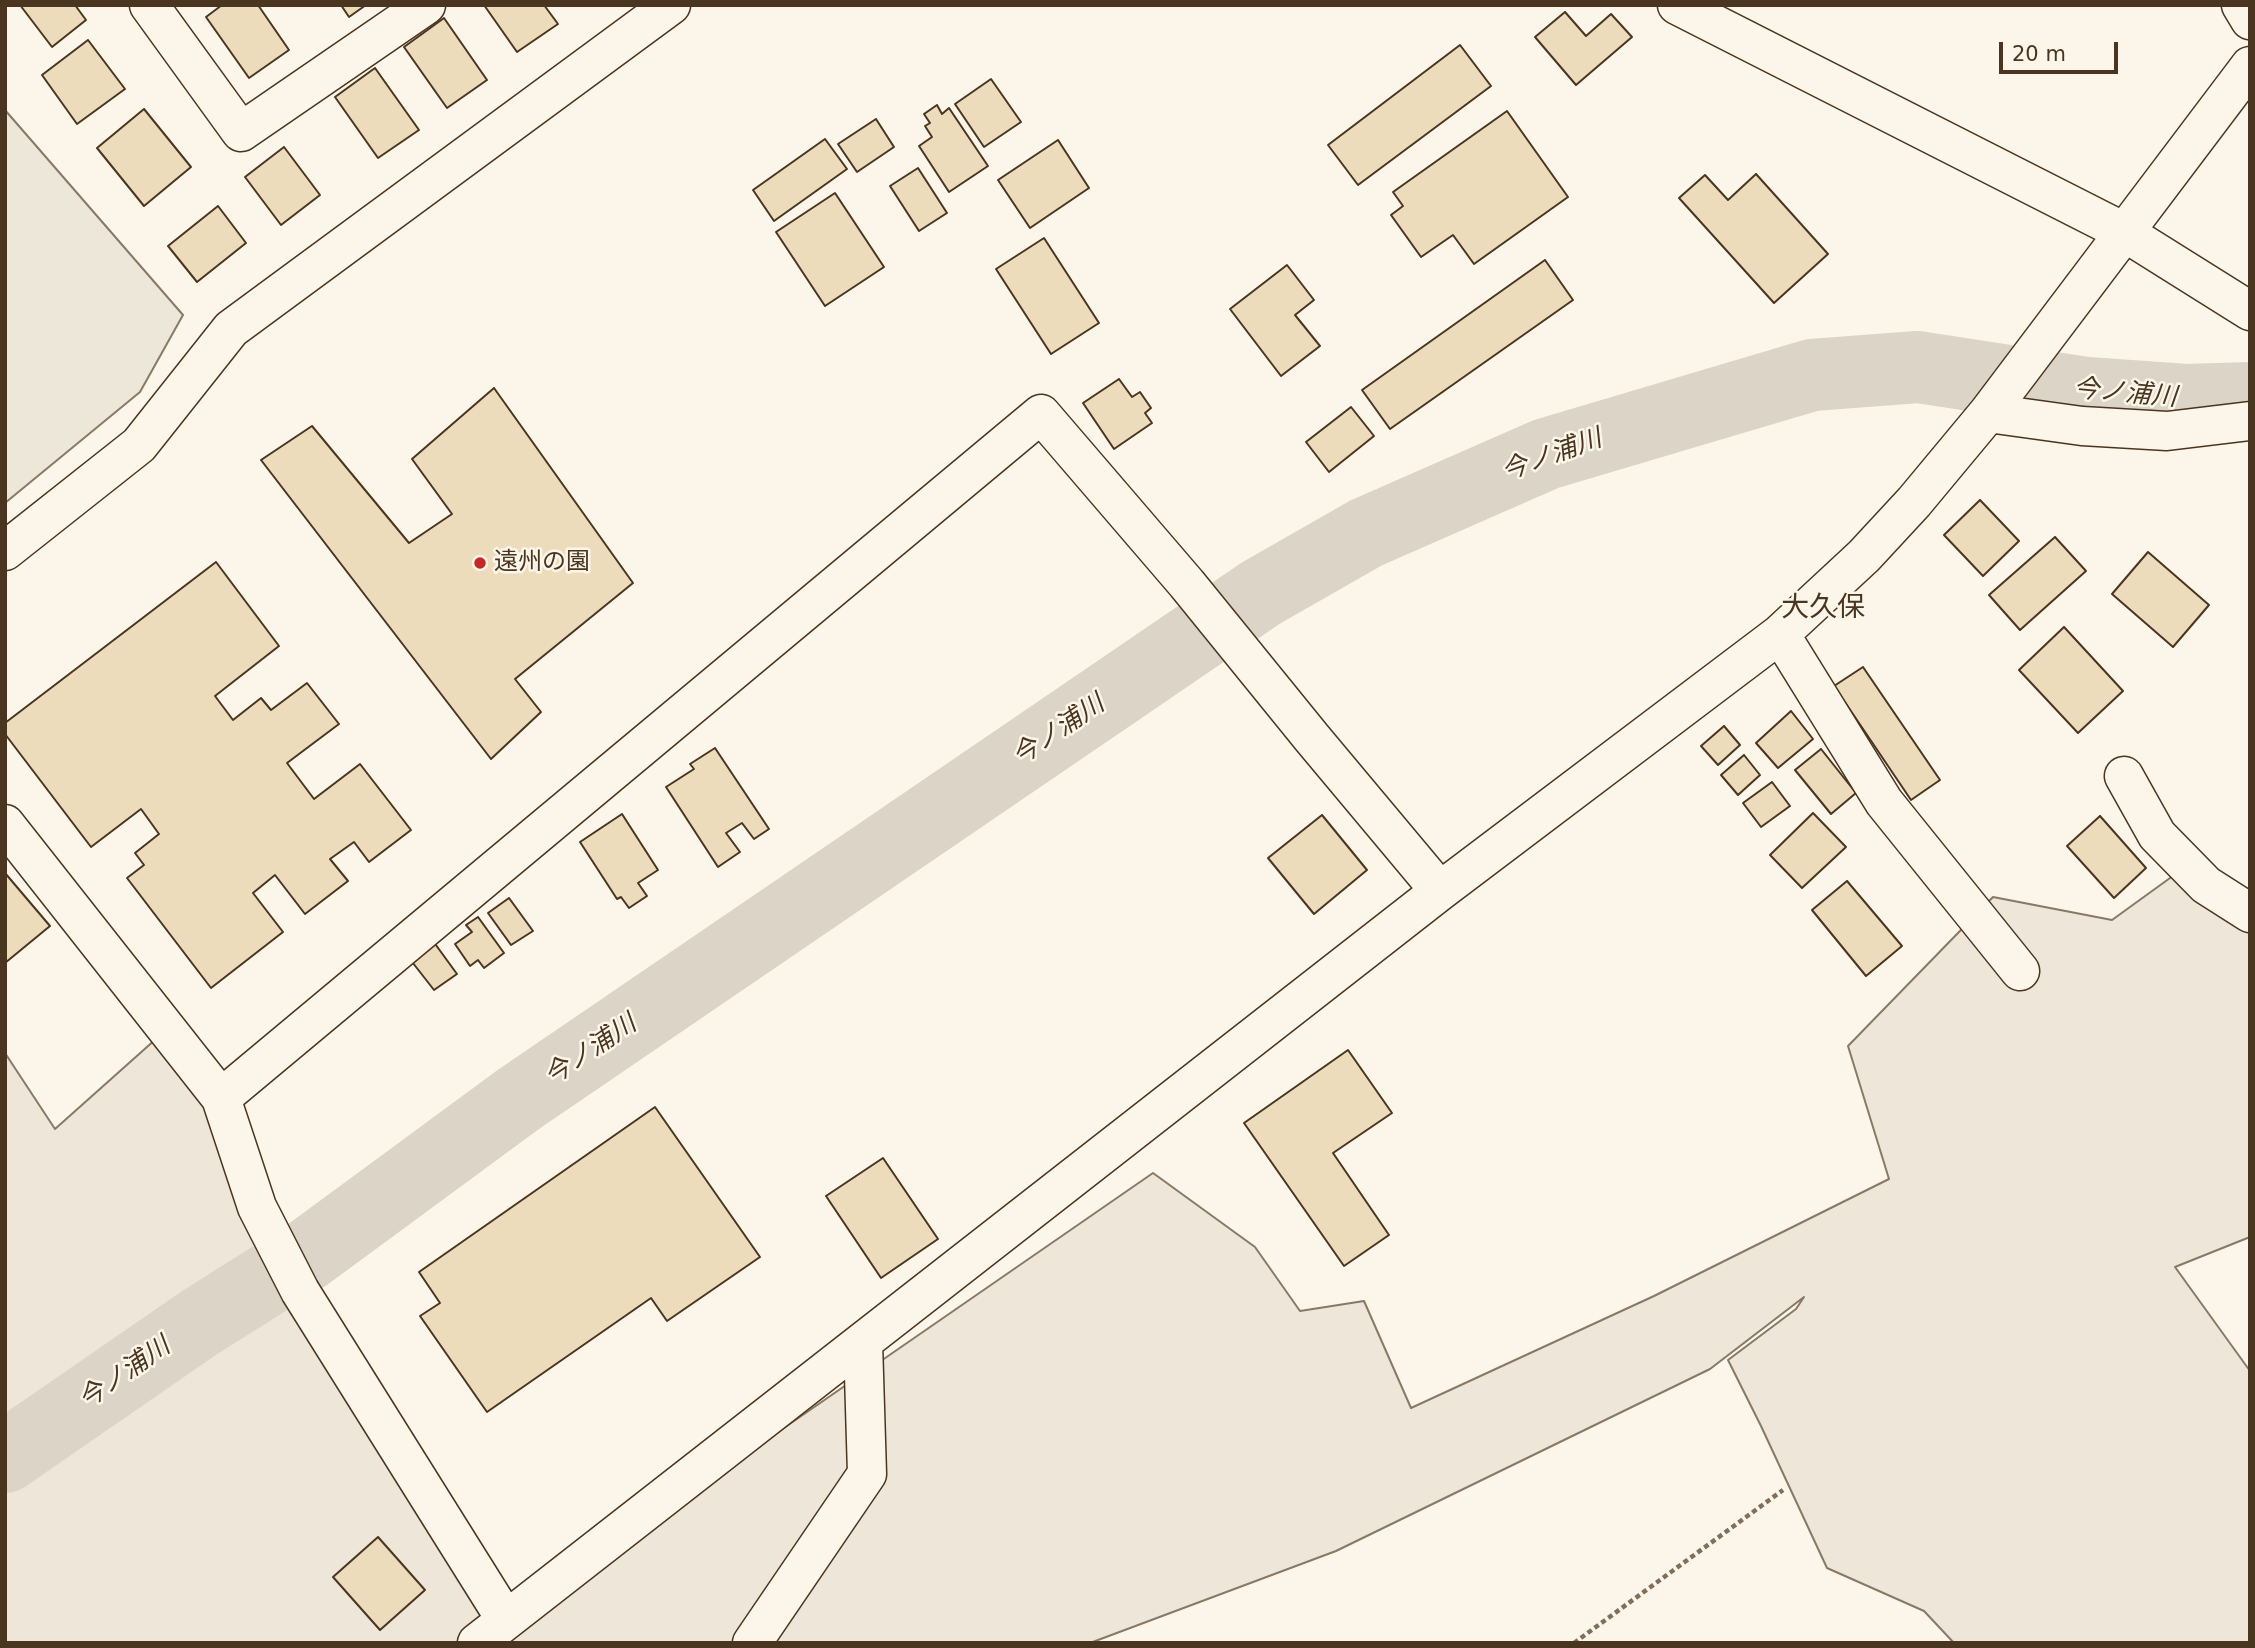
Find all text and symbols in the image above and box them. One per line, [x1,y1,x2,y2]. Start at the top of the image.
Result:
scale bar [2003,28,2122,72]
text: 20 m [2012,42,2066,66]
water label: 今ノ浦川 [2072,374,2178,414]
water label: 今ノ浦川 [1498,424,1606,488]
place label: 遠州の園 [494,549,590,577]
marker: 遠州の園 [472,555,488,571]
district label: 大久保 [1781,592,1865,626]
water label: 今ノ浦川 [1007,689,1111,773]
water label: 今ノ浦川 [539,1009,643,1093]
water label: 今ノ浦川 [73,1331,177,1417]

